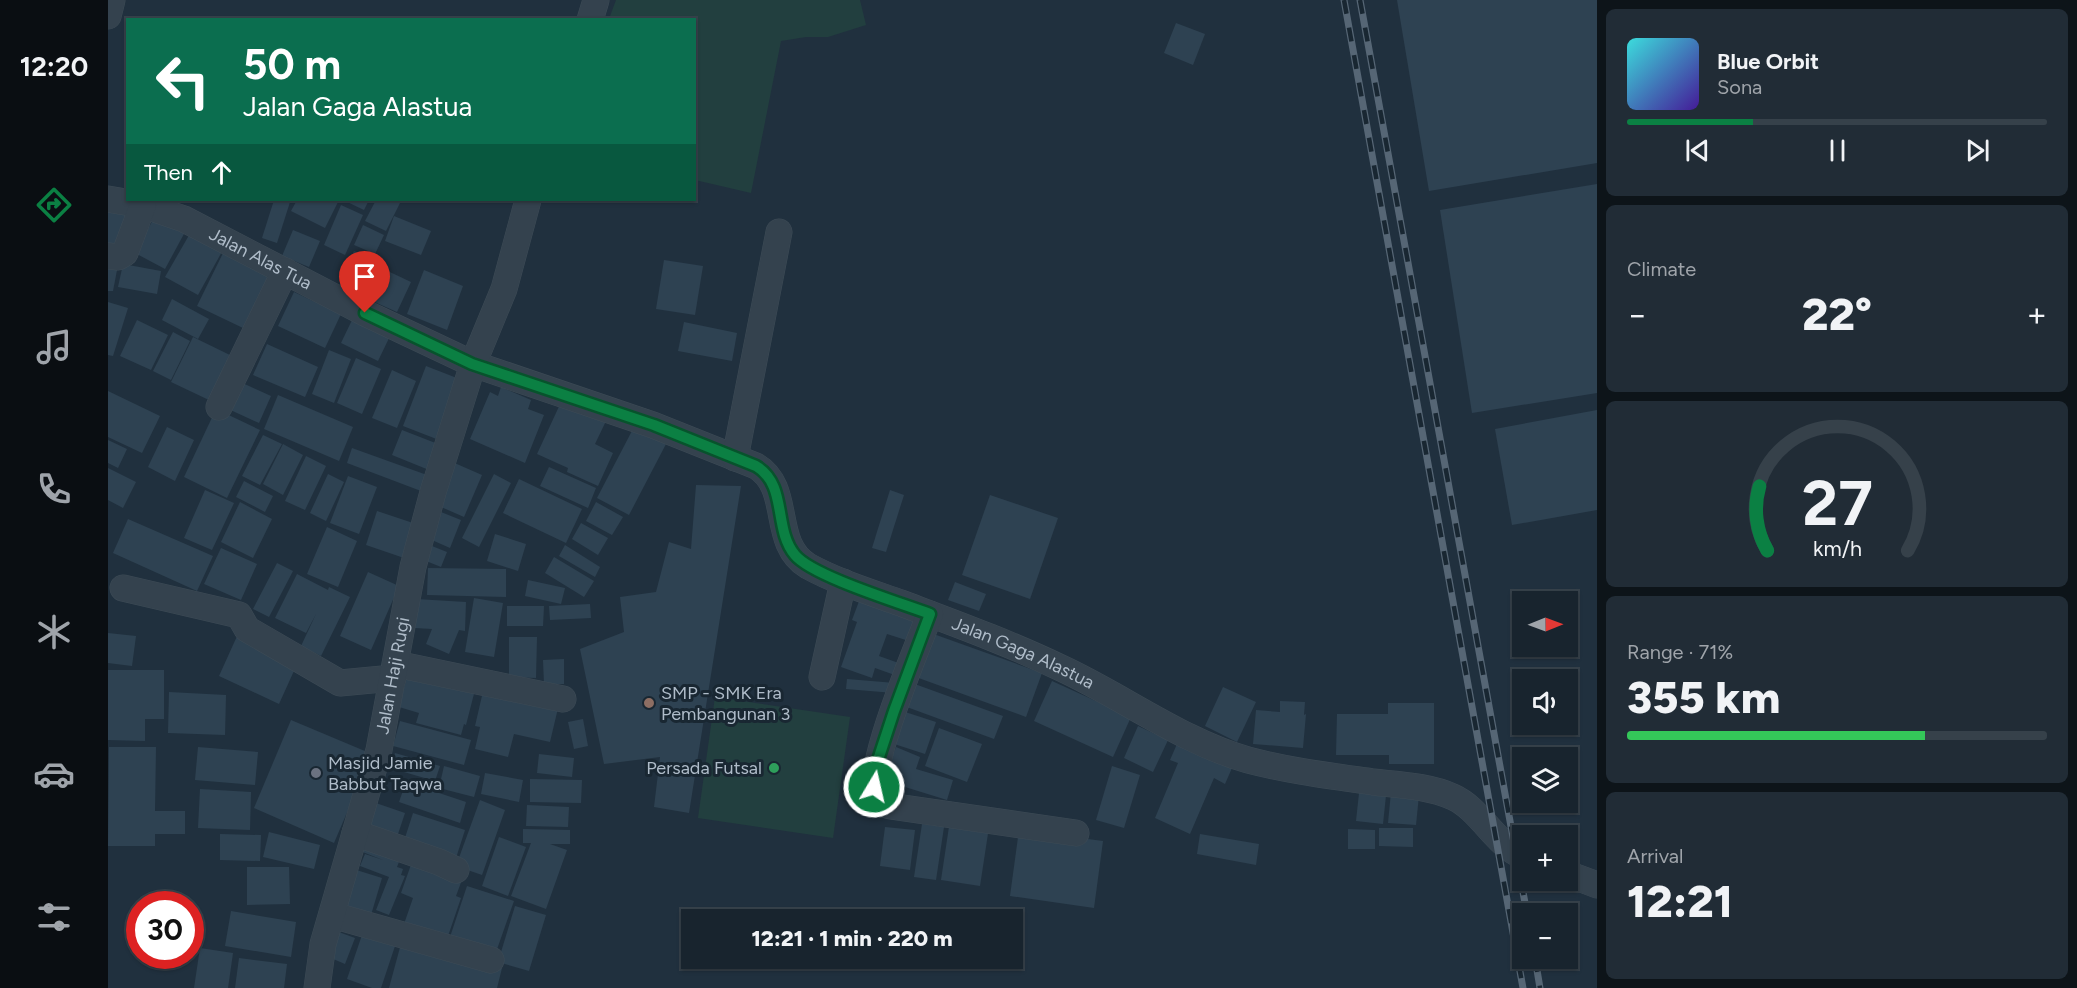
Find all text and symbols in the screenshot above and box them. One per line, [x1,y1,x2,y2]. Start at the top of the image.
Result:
text: 50 m [243,39,341,90]
icon: left [144,42,222,120]
text: Blue Orbit [1717,48,1819,75]
text: 12:20 [20,50,88,83]
text: Sona [1717,75,1762,99]
text: Jalan Gaga Alastua [243,90,472,123]
icon: previous [1681,134,1714,167]
icon: pause [1821,134,1854,167]
icon: next [1961,134,1994,167]
icon: ahead [205,156,238,189]
text: Then [144,159,193,186]
icon: directions [33,184,75,226]
street label: Jalan Alas Tua [205,223,316,294]
pin [339,251,390,313]
text: Climate [1627,257,1696,281]
icon: arrive [348,260,381,293]
text: 22° [1802,287,1872,341]
text: − [1627,295,1648,334]
text: + [2026,295,2047,334]
icon: music [33,326,75,368]
text: 27 [1802,466,1872,541]
icon: phone [33,468,75,510]
text: km/h [1813,536,1861,561]
north arrow [1512,591,1578,657]
map controls [1512,591,1578,969]
icon: climate [33,611,75,653]
street label: Jalan Gaga Alastua [949,612,1098,694]
street label: Jalan Haji Rugi [371,615,414,736]
text: Range · 71% [1627,640,1733,664]
button: sound [1512,669,1578,735]
text: 355 km [1627,670,1780,724]
place label: SMP - SMK Era Pembangunan 3 [661,682,790,725]
marker: SMP - SMK Era Pembangunan 3 [642,696,656,710]
button: layers [1512,747,1578,813]
place label: Masjid Jamie Babbut Taqwa [328,752,442,795]
icon: car [33,753,75,795]
position arrow [842,755,906,819]
place label: Persada Futsal [646,757,762,779]
marker: Persada Futsal [767,761,781,775]
marker: Masjid Jamie Babbut Taqwa [309,766,323,780]
button: + [1512,825,1578,891]
text: Arrival [1627,844,1683,868]
text: 12:21 [1627,874,1733,928]
speed limit sign: 30 [126,891,204,969]
icon: filters [33,896,75,938]
button: − [1512,903,1578,969]
text: 12:21 · 1 min · 220 m [751,925,953,952]

